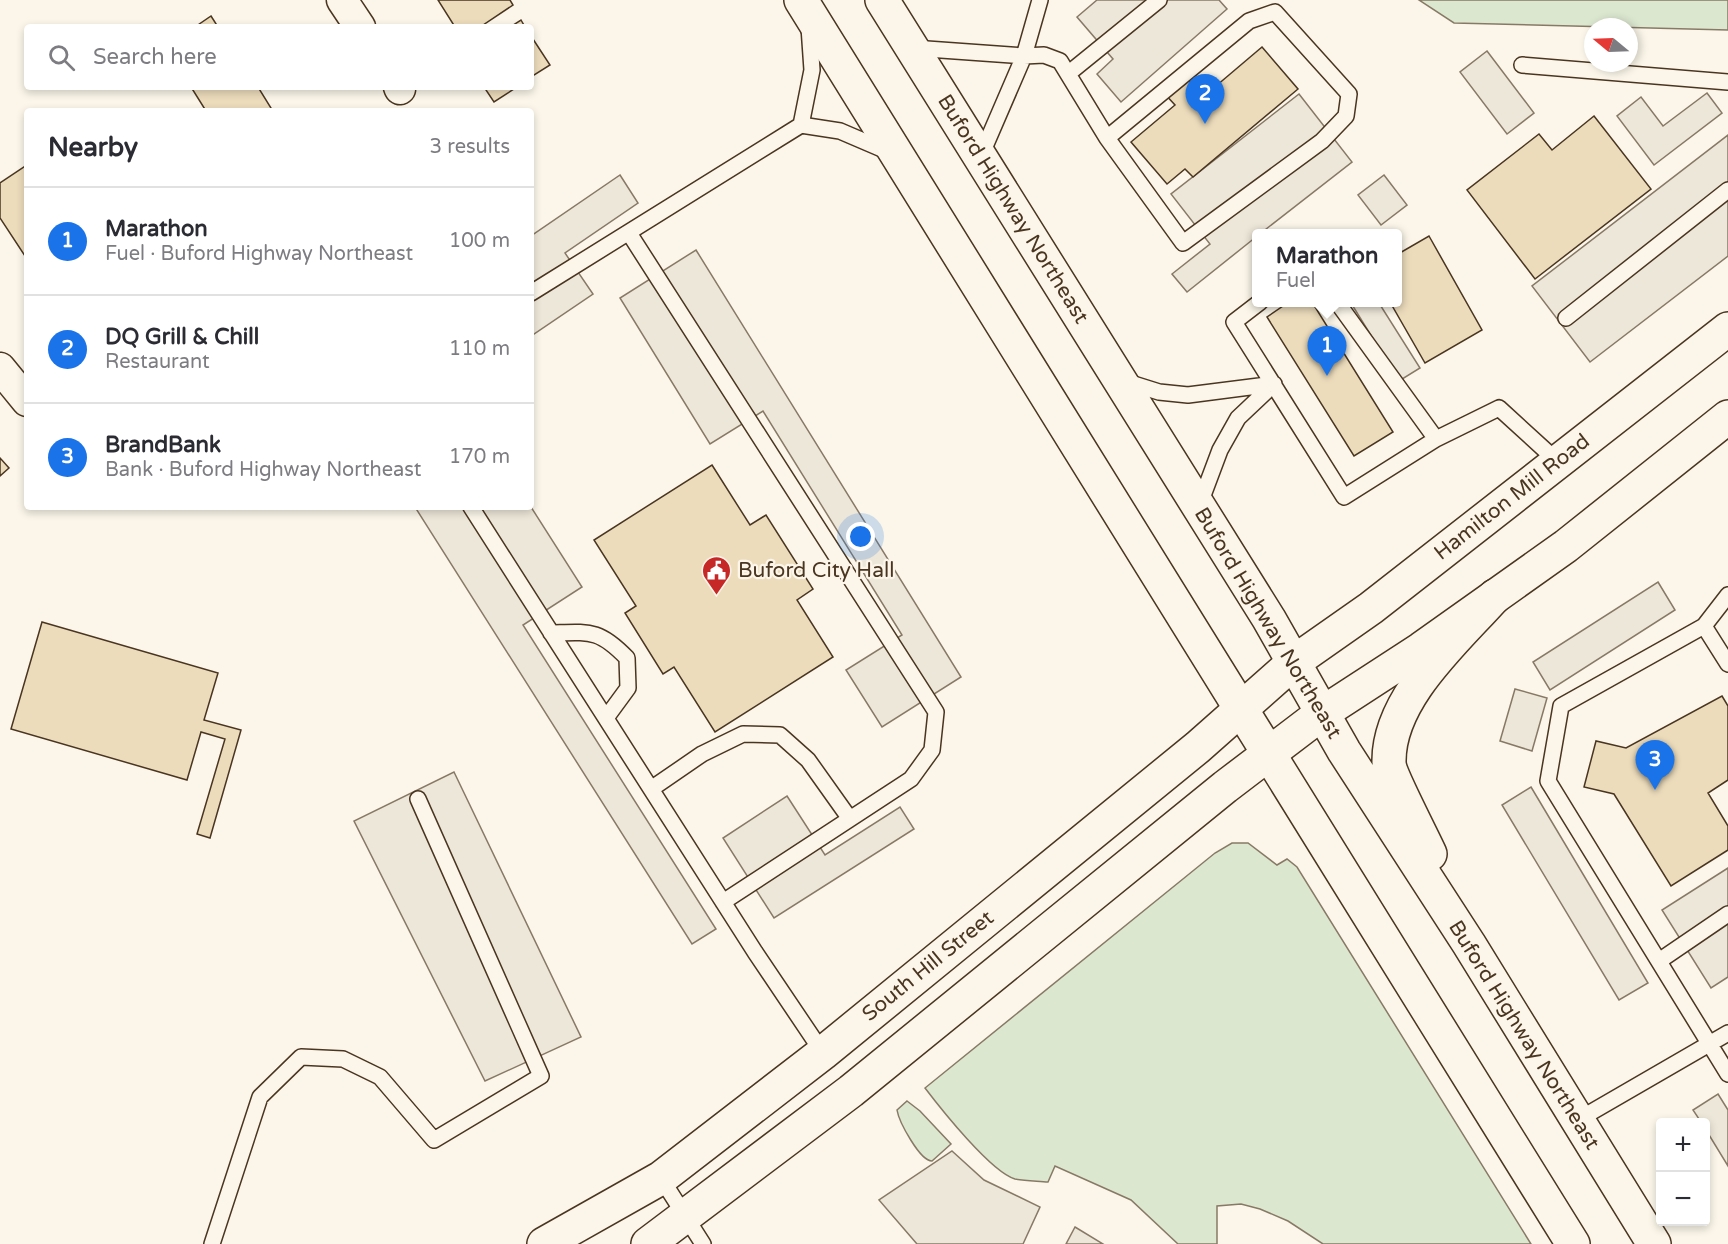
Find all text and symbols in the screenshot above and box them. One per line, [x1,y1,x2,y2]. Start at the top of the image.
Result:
north arrow [1584,18,1638,72]
search box [24,24,534,90]
icon: search [45,41,78,74]
text: Search here [93,44,217,70]
pin: 2 [1186,74,1224,124]
street label: Buford Highway Northeast [932,90,1094,328]
text: Nearby [48,132,138,163]
text: 3 results [430,135,510,159]
text: Marathon [105,216,208,242]
text: 1 [61,229,74,253]
text: 100 m [449,229,510,253]
popup [1252,229,1402,307]
text: Fuel · Buford Highway Northeast [105,242,413,266]
text: Marathon [1276,243,1378,269]
text: Fuel [1276,269,1316,293]
text: DQ Grill & Chill [105,324,259,350]
pin: 1 [1308,326,1346,376]
text: 2 [61,337,74,361]
text: 110 m [449,337,510,361]
text: Restaurant [105,350,210,374]
street label: Hamilton Mill Road [1429,429,1595,565]
text: BrandBank [105,432,221,458]
text: 3 [61,445,74,469]
text: 170 m [449,445,510,469]
text: Bank · Buford Highway Northeast [105,458,421,482]
street label: Buford Highway Northeast [1189,503,1347,743]
your location [846,522,875,551]
public building icon: Buford City Hall [701,554,733,596]
place label: Buford City Hall [738,558,894,583]
pin: 3 [1636,740,1674,790]
street label: South Hill Street [857,905,999,1027]
street label: Buford Highway Northeast [1443,916,1605,1154]
map controls [1656,1118,1710,1226]
button: + [1656,1118,1710,1172]
button: − [1656,1172,1710,1226]

